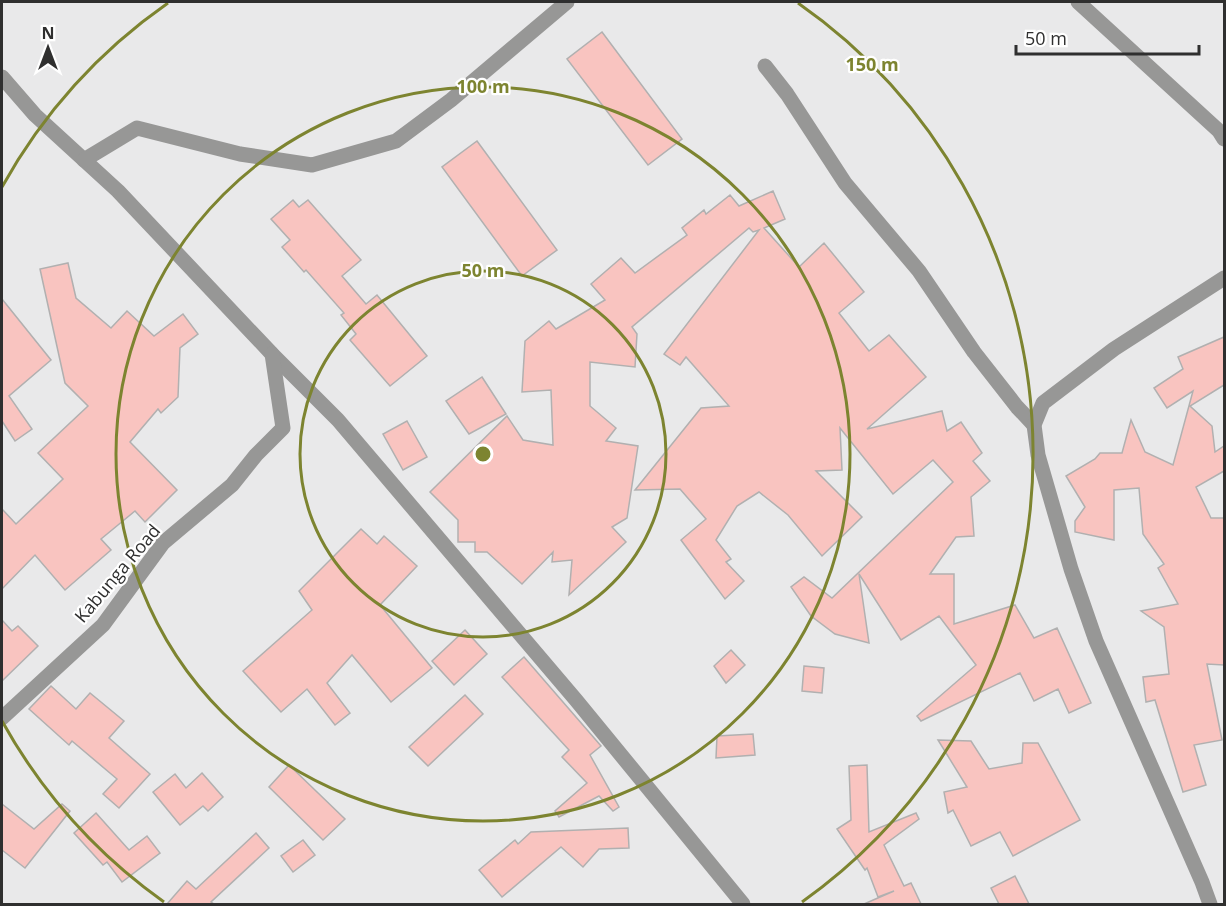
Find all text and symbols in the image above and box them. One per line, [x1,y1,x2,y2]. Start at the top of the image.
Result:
north arrow [18,18,78,78]
scale bar [1016,18,1199,56]
text: N [41,22,55,44]
text: 50 m [1025,26,1067,50]
text: 150 m [845,52,899,76]
text: 100 m [456,74,510,98]
text: 50 m [462,258,504,282]
centre of rings [473,444,493,464]
street label: Kabunga Road [69,519,165,627]

